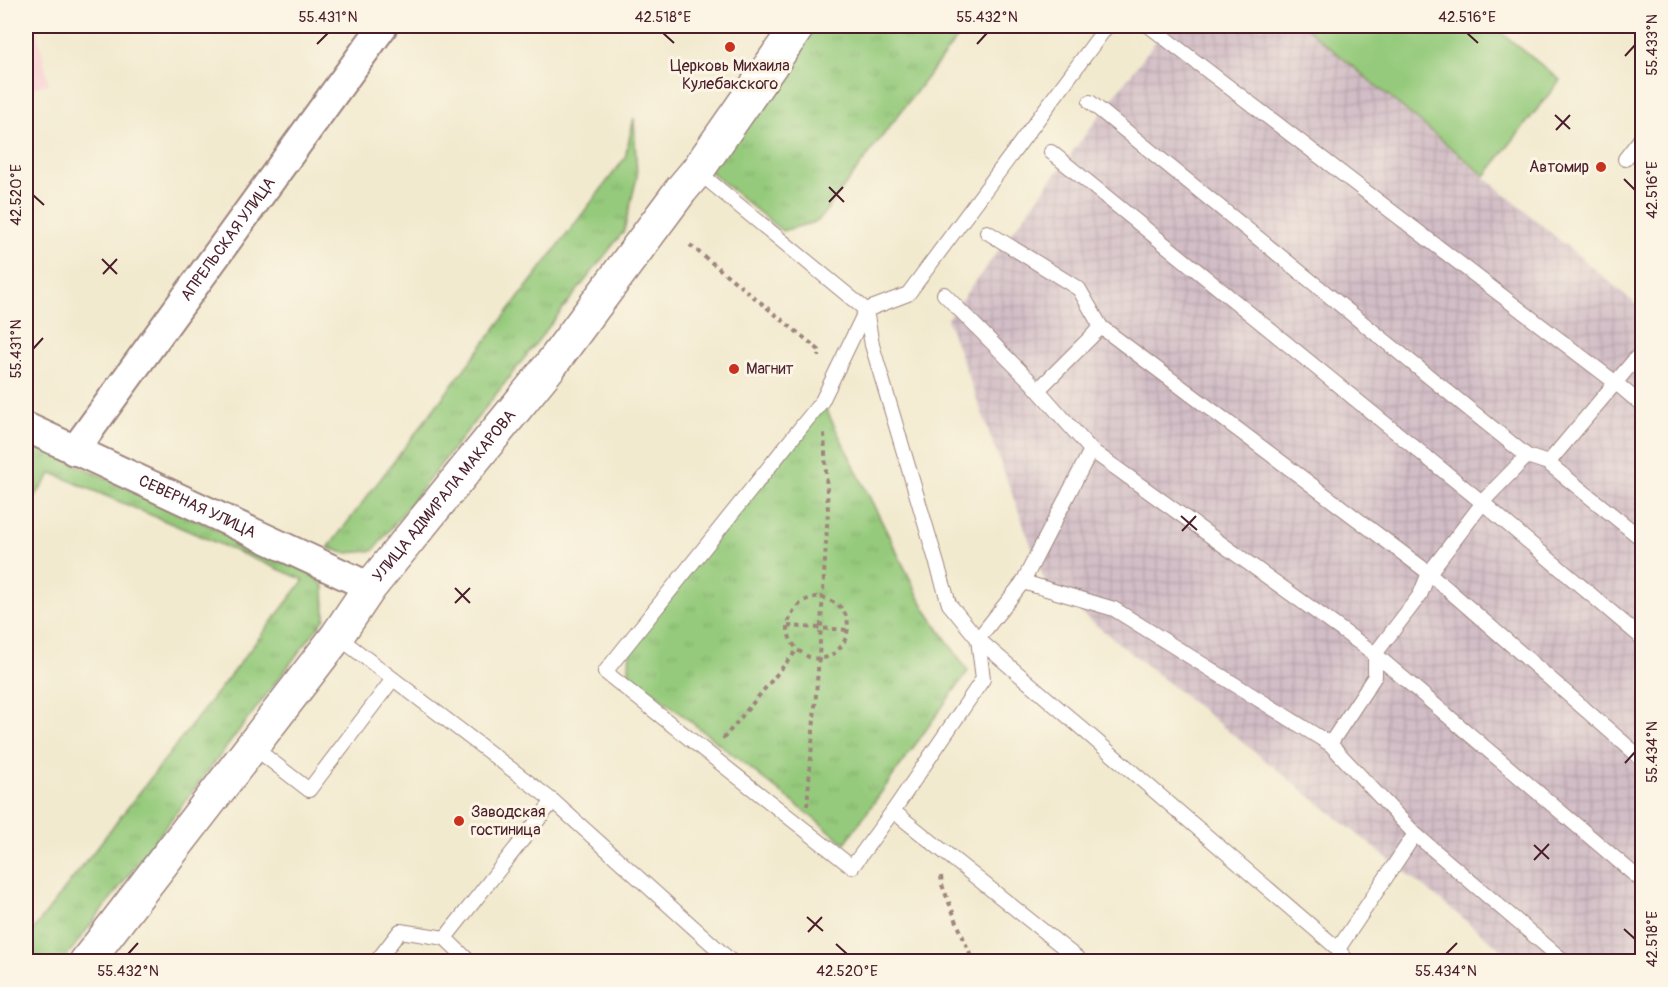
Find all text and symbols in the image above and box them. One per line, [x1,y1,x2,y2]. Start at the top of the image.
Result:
text: 55.431°N [298,8,358,27]
text: 42.518°E [635,8,691,27]
text: 55.432°N [956,8,1018,27]
text: 42.516°E [1438,8,1496,27]
text: 55.433°N [1643,14,1662,76]
marker: Церковь Михаила Кулебакского [723,40,737,54]
place label: Церковь Михаила Кулебакского [670,56,790,94]
place label: Автомир [1529,157,1589,177]
marker: Автомир [1594,160,1608,174]
text: 42.516°E [1643,161,1662,219]
text: 42.520°E [7,164,26,226]
street label: АПРЕЛЬСКАЯ УЛИЦА [176,173,280,305]
text: 55.431°N [7,319,26,379]
place label: Магнит [746,359,794,379]
marker: Магнит [727,362,741,376]
street label: УЛИЦА АДМИРАЛА МАКАРОВА [368,406,520,586]
street label: СЕВЕРНАЯ УЛИЦА [135,471,259,543]
text: 55.434°N [1643,721,1662,783]
place label: Заводская гостиница [471,802,545,840]
marker: Заводская гостиница [452,814,466,828]
text: 42.518°E [1643,911,1662,967]
text: 55.432°N [97,962,159,981]
text: 42.520°E [816,962,878,981]
text: 55.434°N [1415,962,1477,981]

